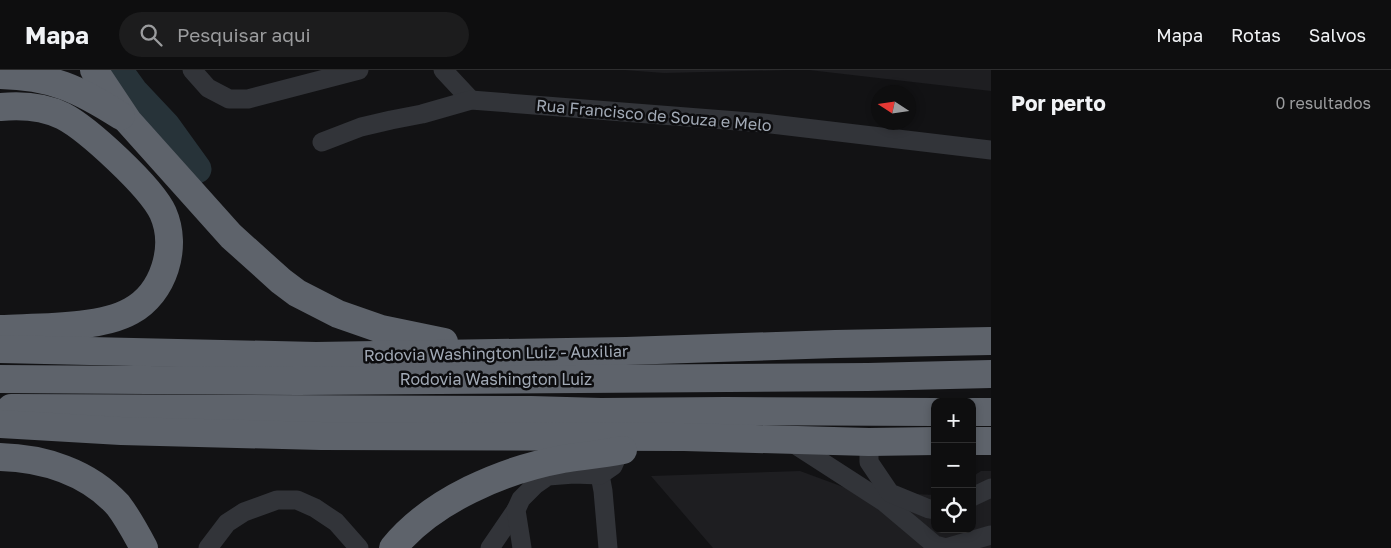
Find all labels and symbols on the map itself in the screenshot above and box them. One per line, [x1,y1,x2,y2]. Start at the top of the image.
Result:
north arrow [871,85,916,130]
street label: Rua Francisco de Souza e Melo [535,95,773,135]
street label: Rodovia Washington Luiz - Auxiliar [364,341,628,365]
street label: Rodovia Washington Luiz [400,369,592,389]

